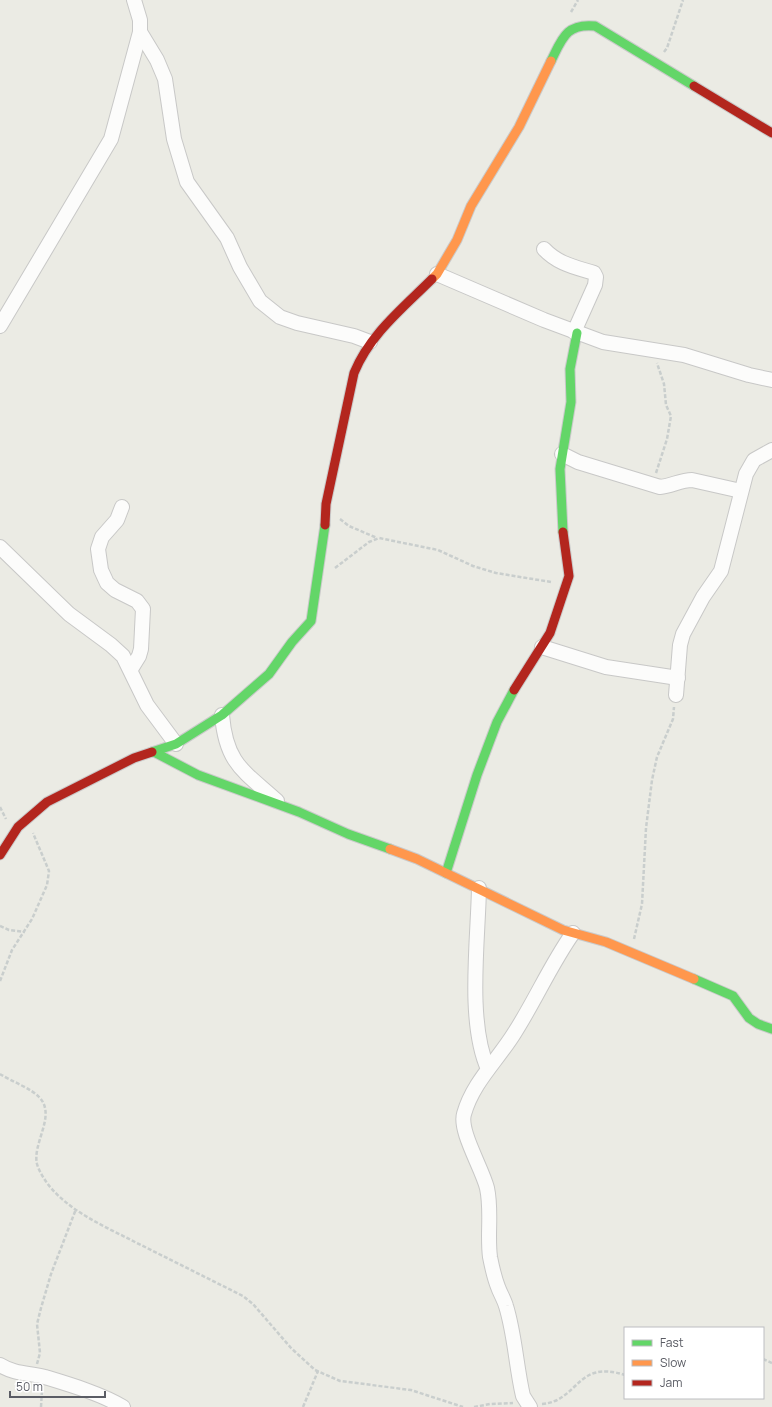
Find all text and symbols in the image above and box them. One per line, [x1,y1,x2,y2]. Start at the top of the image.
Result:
legend [624,1327,764,1399]
text: Fast [660,1334,684,1351]
text: Slow [660,1354,686,1371]
scale bar [10,1373,105,1399]
text: Jam [660,1374,682,1391]
text: 50 m [16,1378,43,1395]

